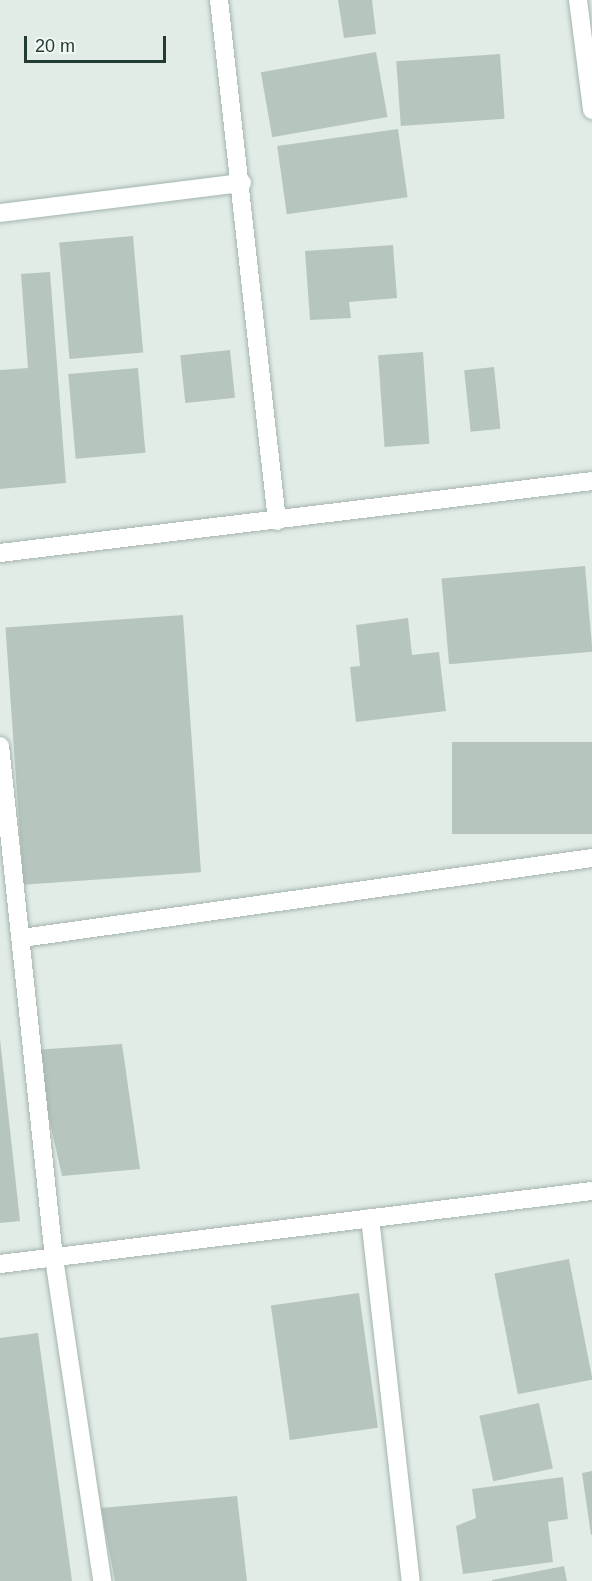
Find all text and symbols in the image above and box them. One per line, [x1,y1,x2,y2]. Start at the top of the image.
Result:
scale bar [27,24,170,62]
text: 20 m [35,36,75,56]

